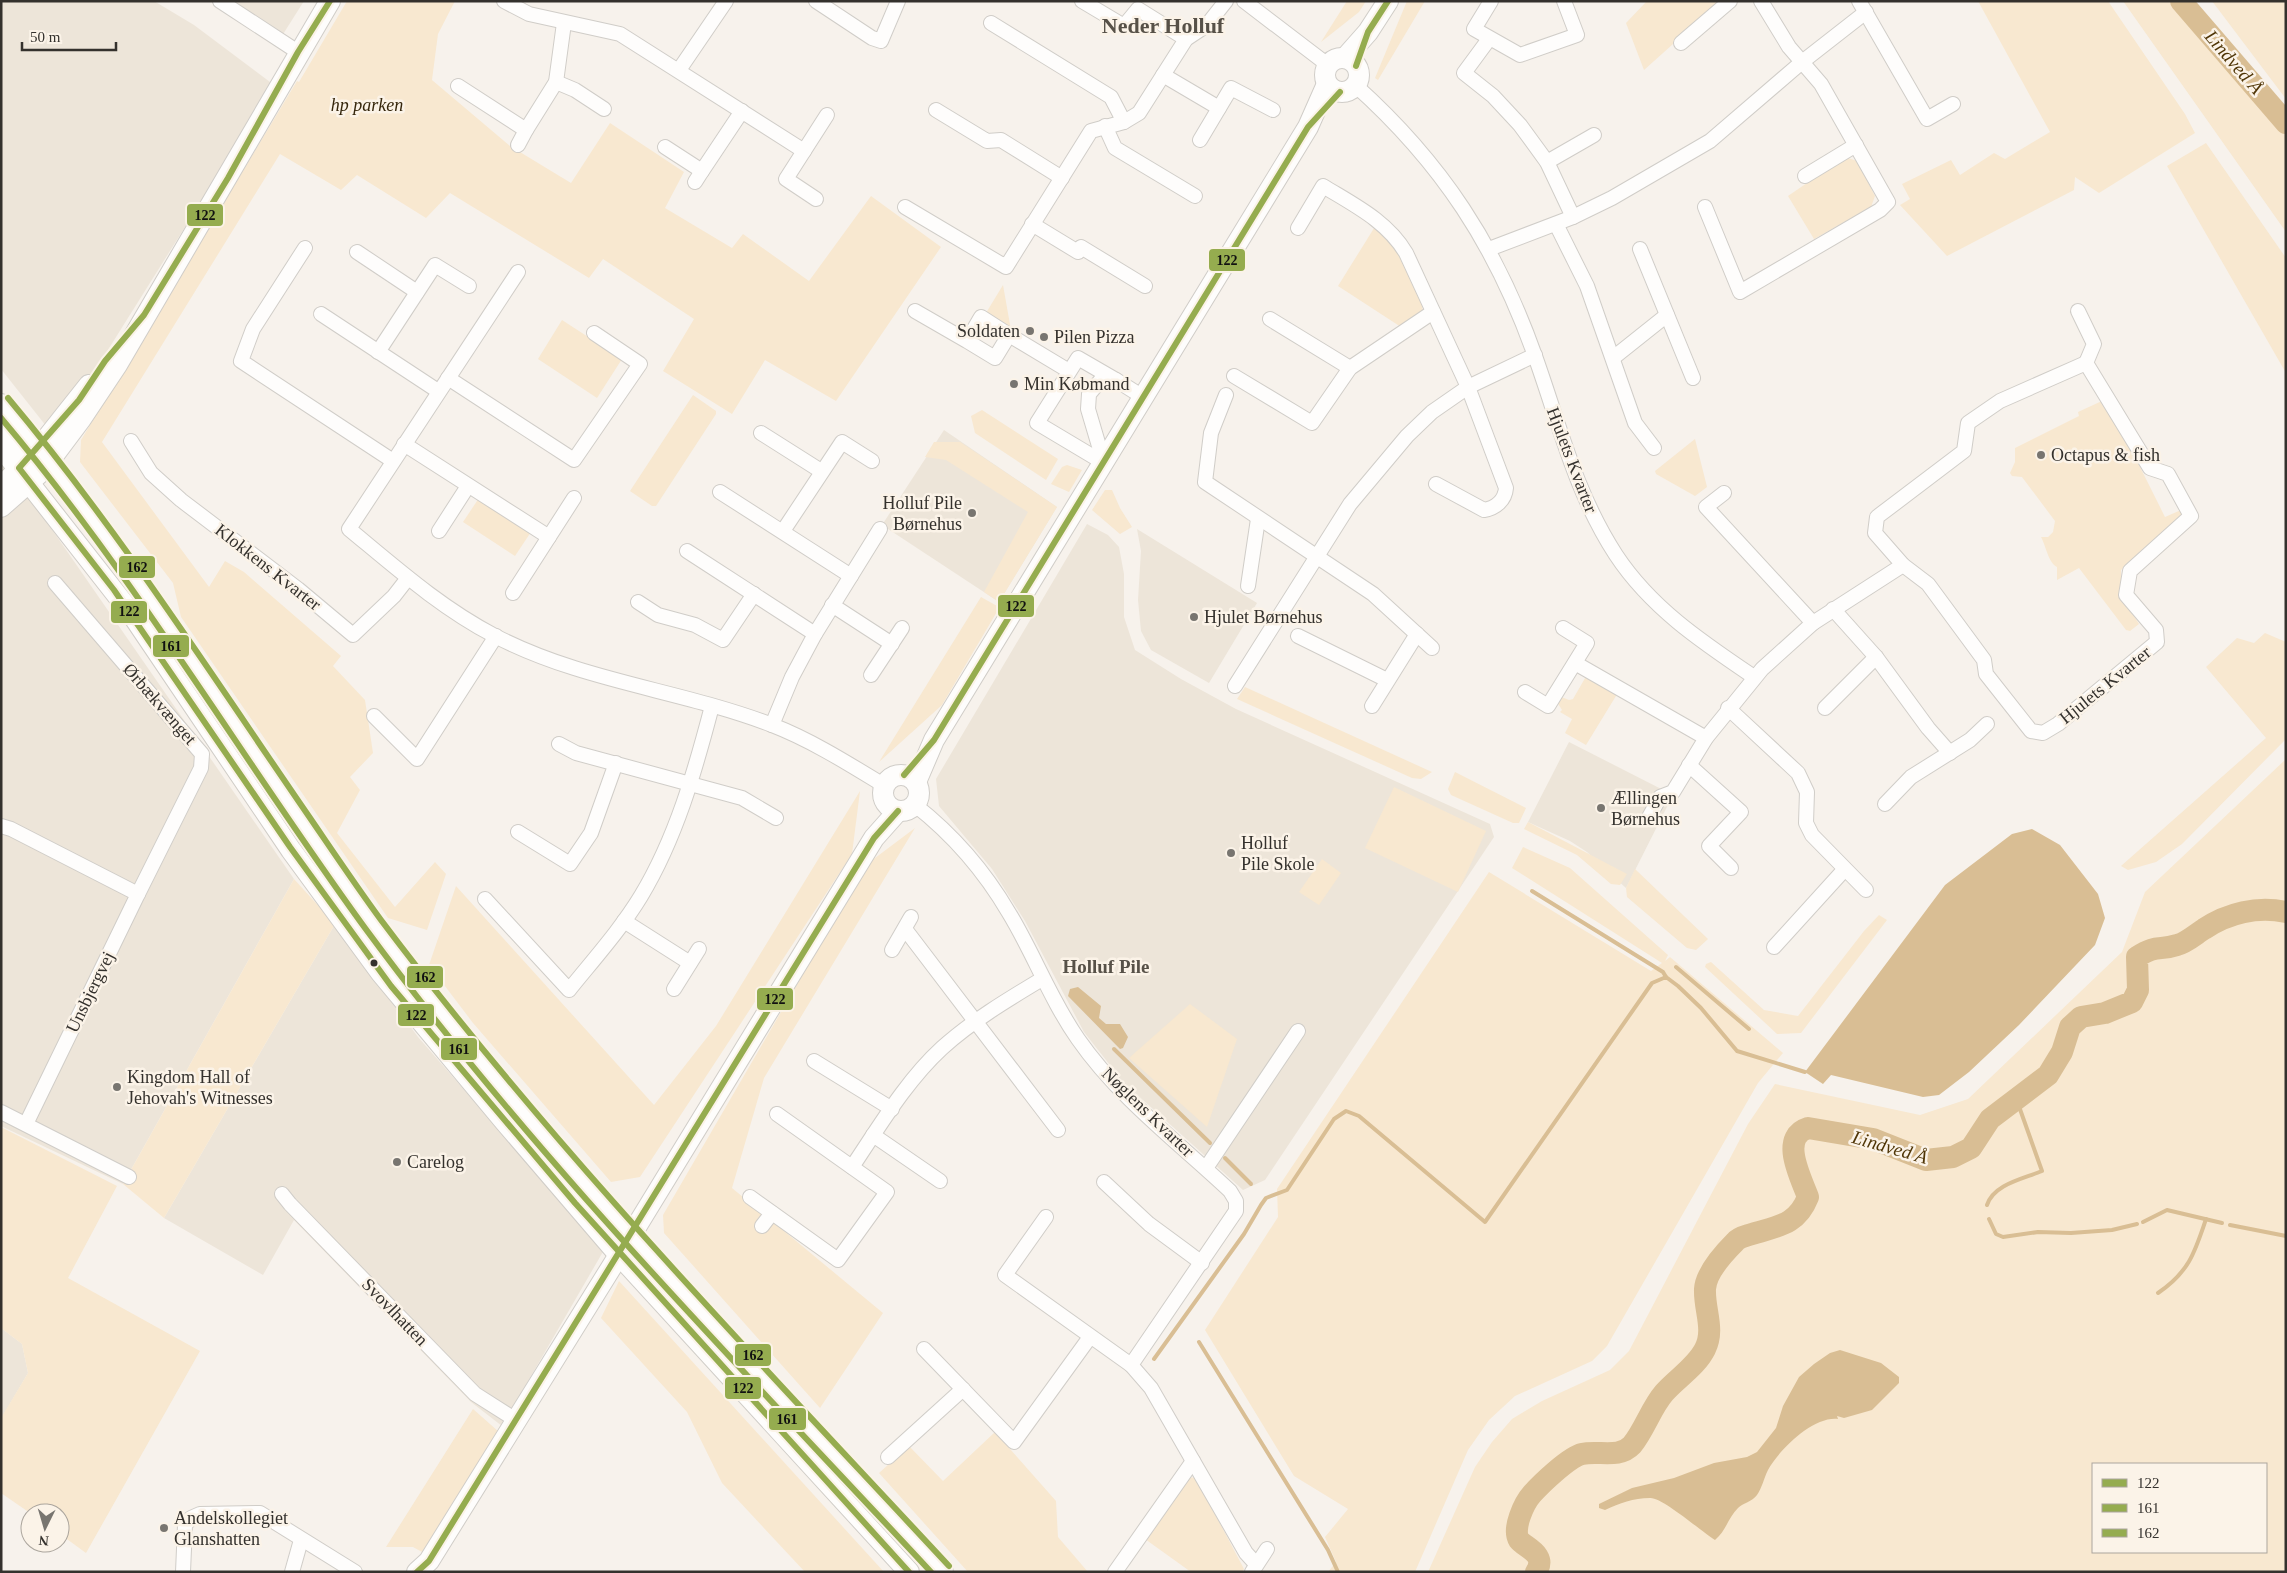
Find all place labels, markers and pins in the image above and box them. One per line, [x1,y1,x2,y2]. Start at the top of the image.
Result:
place label: Soldaten [957,321,1020,341]
marker: Soldaten [1024,325,1036,337]
place label: Pilen Pizza [1054,327,1134,347]
marker: Pilen Pizza [1038,331,1050,343]
place label: Min Købmand [1024,374,1130,394]
marker: Min Købmand [1008,378,1020,390]
place label: Octapus & fish [2051,445,2160,465]
marker: Octapus & fish [2035,449,2047,461]
place label: Holluf Pile Børnehus [883,493,962,534]
marker: Holluf Pile Børnehus [966,507,978,519]
place label: Hjulet Børnehus [1204,607,1323,627]
marker: Hjulet Børnehus [1188,611,1200,623]
place label: Ællingen Børnehus [1611,788,1680,829]
marker: Ællingen Børnehus [1595,802,1607,814]
place label: Holluf Pile Skole [1241,833,1315,874]
marker: Holluf Pile Skole [1225,847,1237,859]
unlabelled marker [369,958,379,968]
place label: Kingdom Hall of Jehovah's Witnesses [127,1067,273,1108]
marker: Kingdom Hall of Jehovah's Witnesses [111,1081,123,1093]
place label: Carelog [407,1152,464,1172]
marker: Carelog [391,1156,403,1168]
place label: Andelskollegiet Glanshatten [174,1508,288,1549]
marker: Andelskollegiet Glanshatten [158,1522,170,1534]

